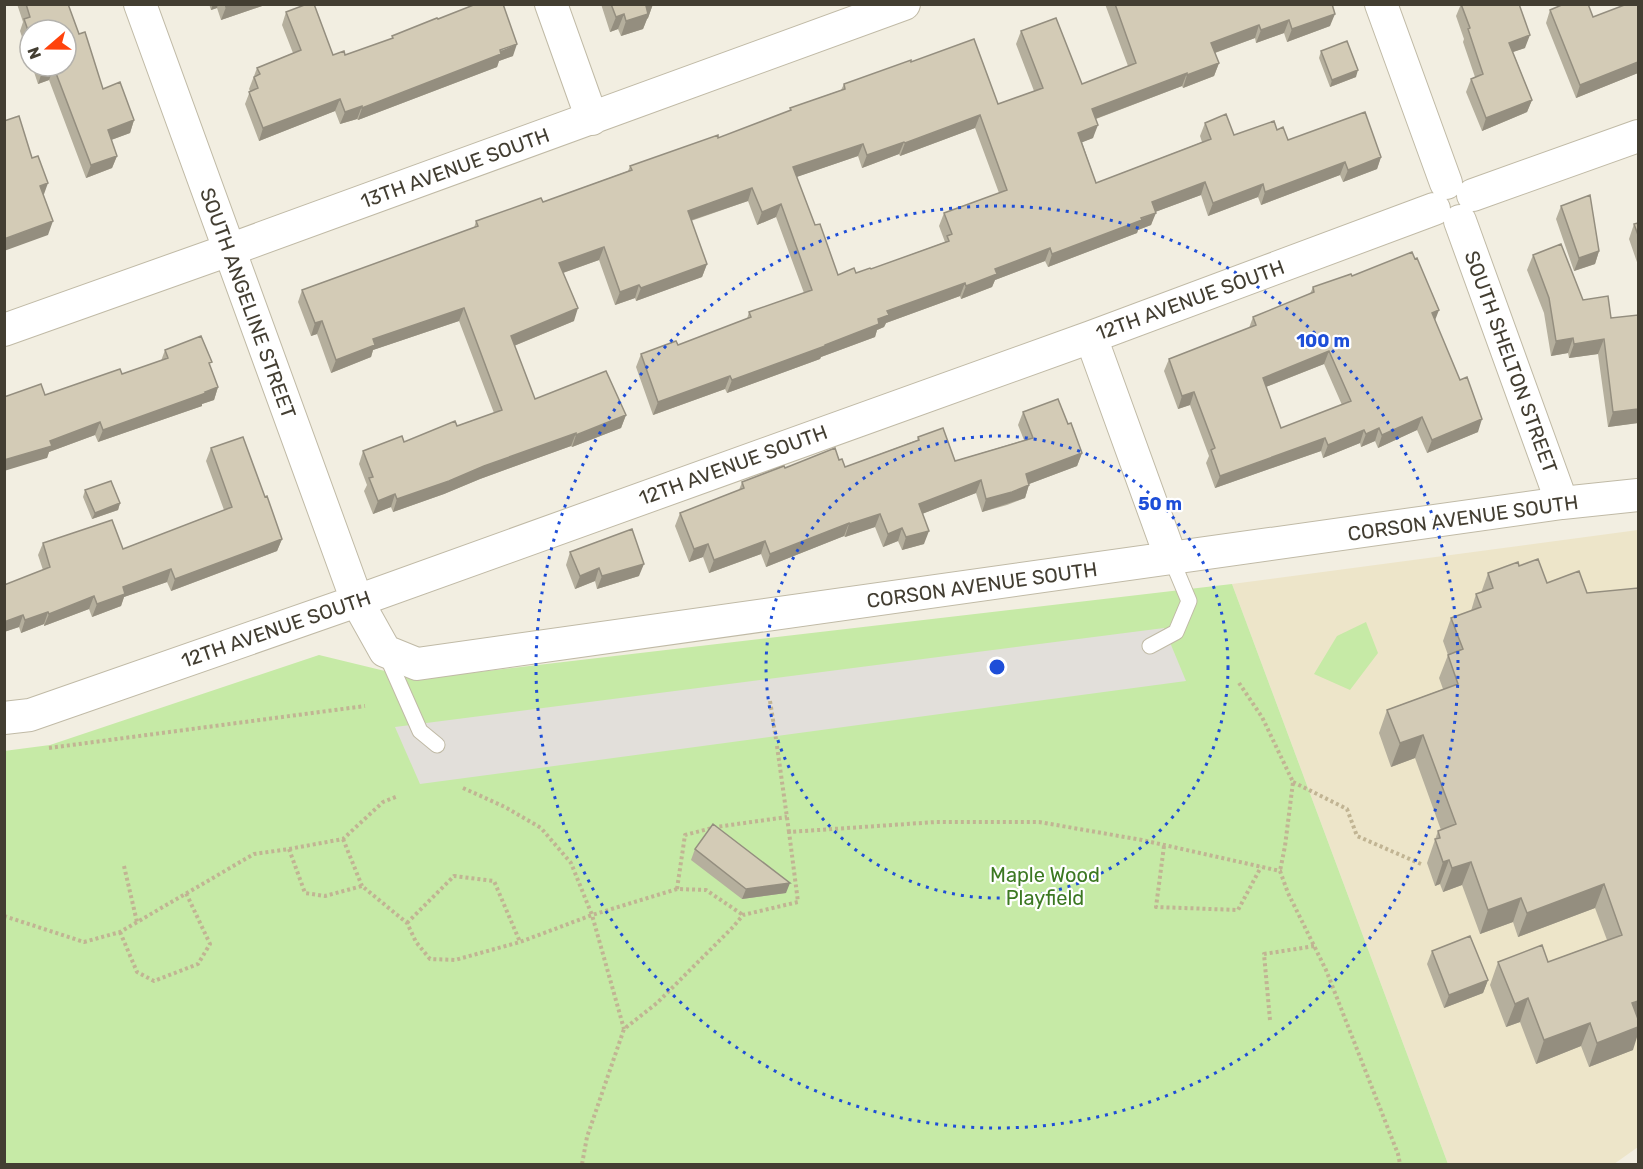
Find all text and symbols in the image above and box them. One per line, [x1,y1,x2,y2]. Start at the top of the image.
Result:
north arrow [18,18,78,78]
text: N [23,44,45,62]
street label: 13TH AVENUE SOUTH [357,123,553,213]
street label: SOUTH ANGELINE STREET [195,184,301,422]
street label: SOUTH SHELTON STREET [1460,248,1563,477]
street label: 12TH AVENUE SOUTH [1092,255,1288,345]
text: 100 m [1296,330,1350,352]
street label: 12TH AVENUE SOUTH [635,420,831,510]
street label: CORSON AVENUE SOUTH [1346,490,1580,546]
text: 50 m [1138,493,1182,515]
street label: CORSON AVENUE SOUTH [865,557,1099,613]
street label: 12TH AVENUE SOUTH [178,585,374,673]
centre of rings [987,657,1007,677]
park label: Maple Wood Playfield [990,863,1100,910]

